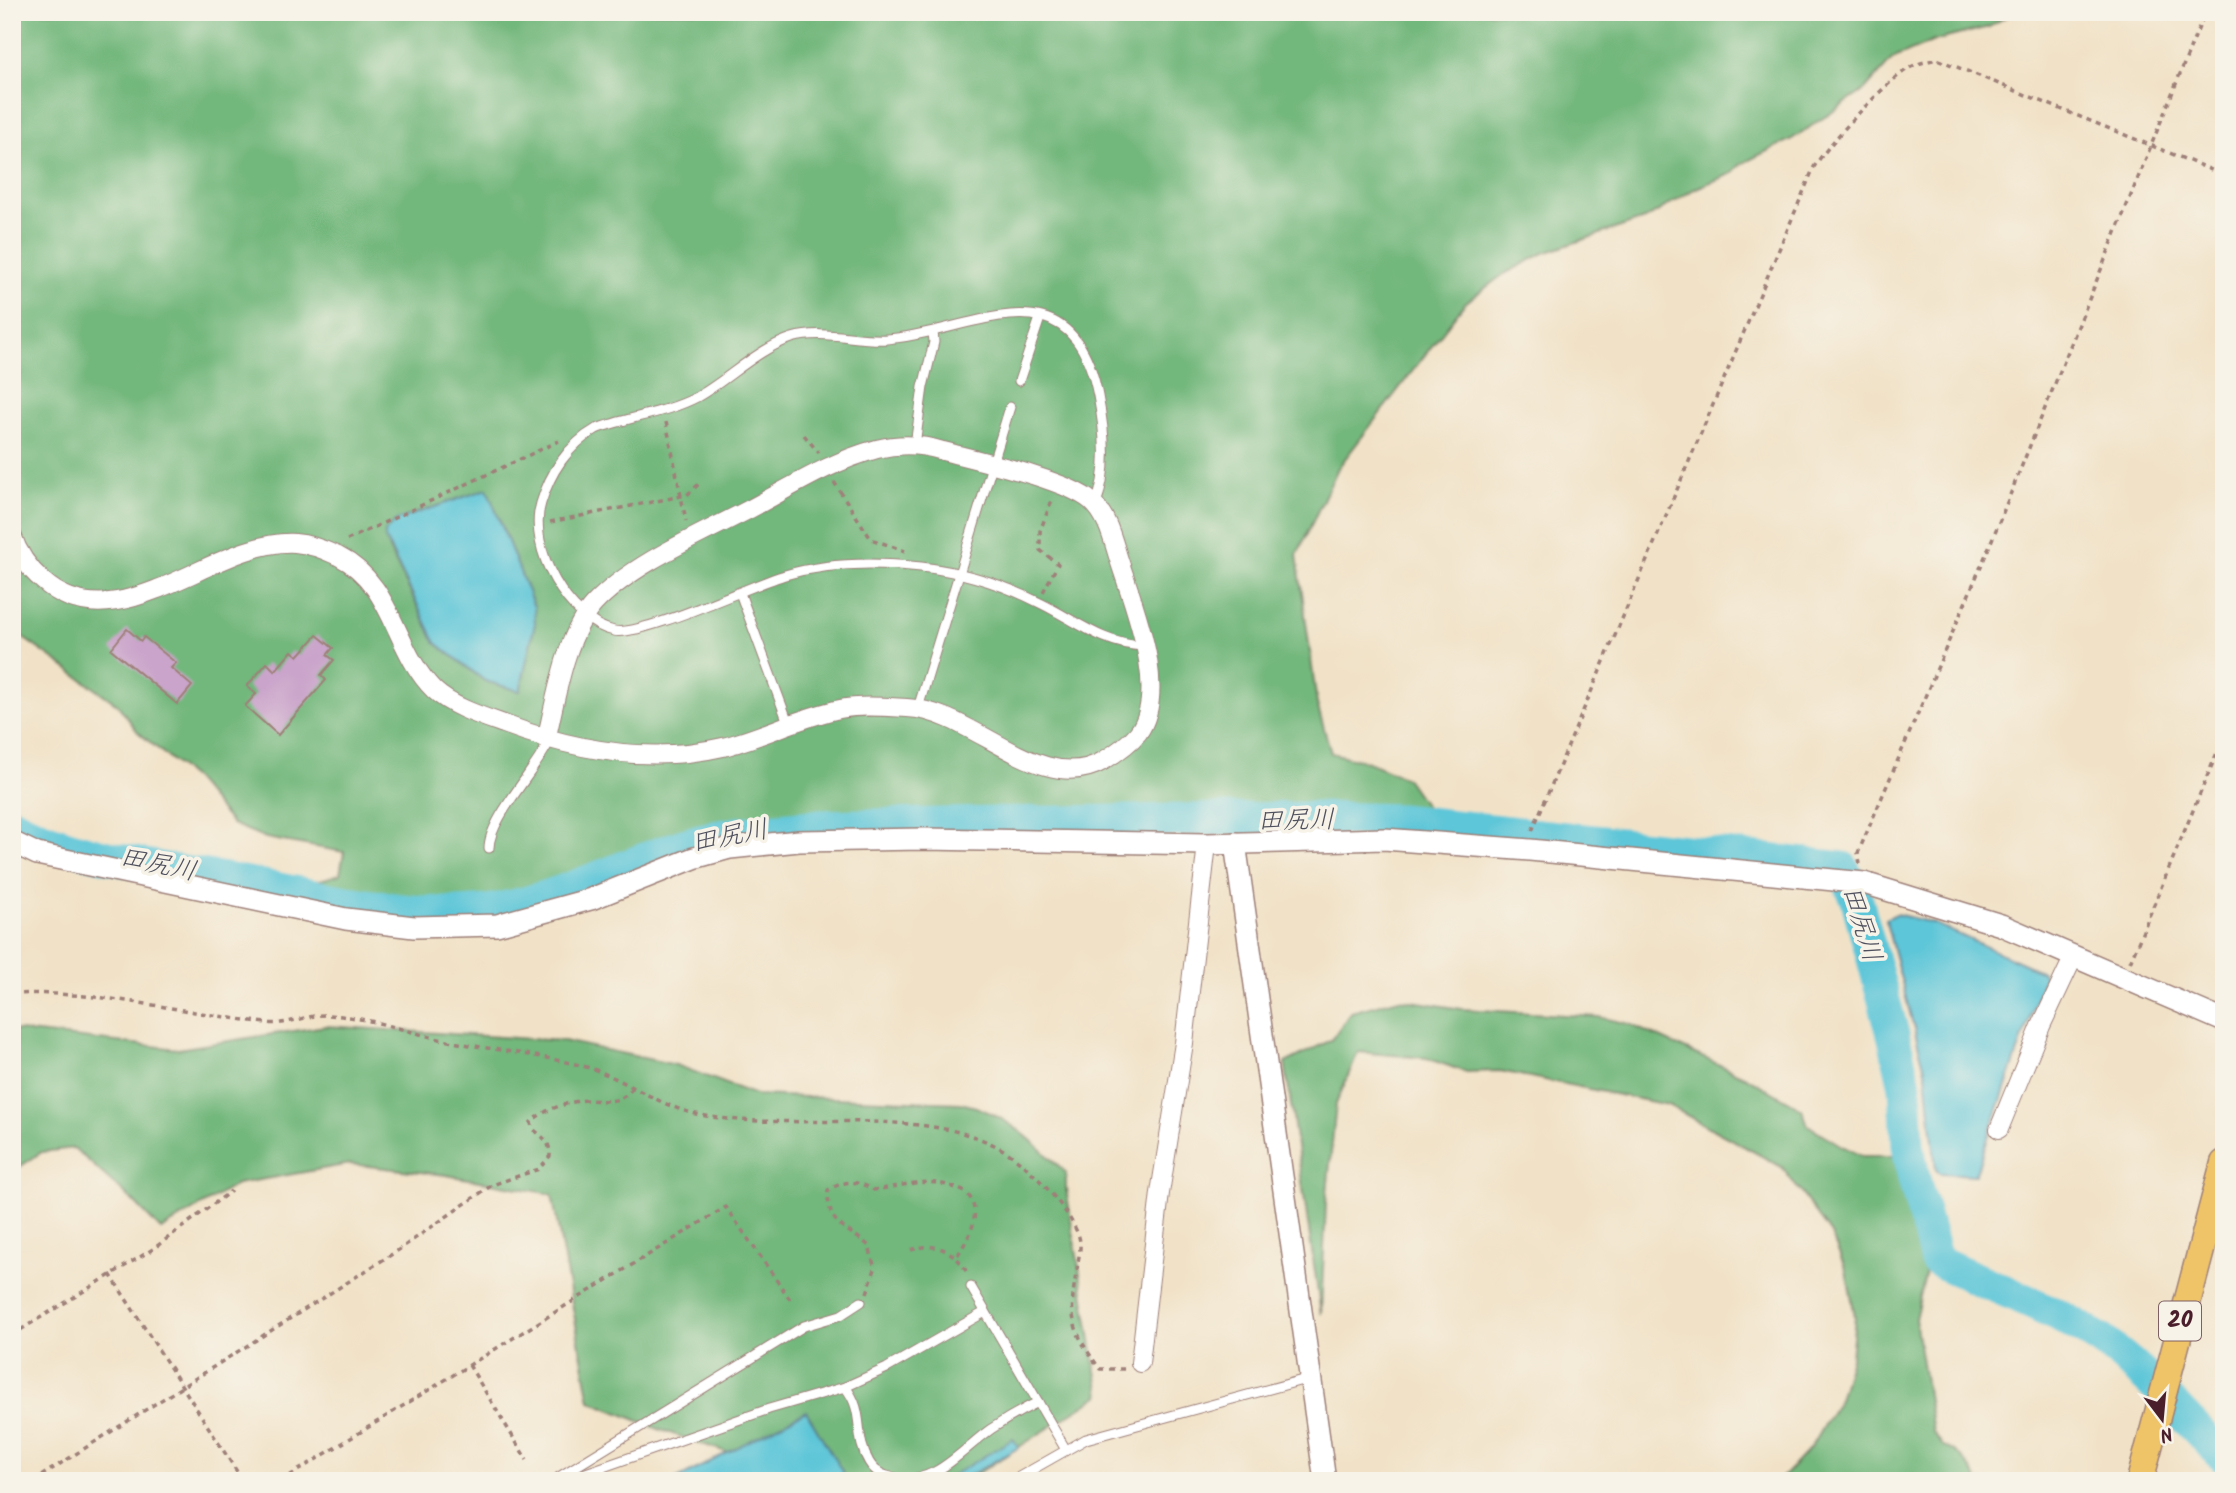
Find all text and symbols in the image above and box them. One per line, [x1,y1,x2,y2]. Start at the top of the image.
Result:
water label: 田尻川 [1257,799,1335,843]
water label: 田尻川 [688,809,772,865]
water label: 田尻川 [115,836,201,894]
water label: 田尻川 [1830,881,1892,967]
road number: 20 [2159,1302,2201,1340]
north arrow [2128,1384,2198,1454]
text: N [2156,1417,2176,1449]

